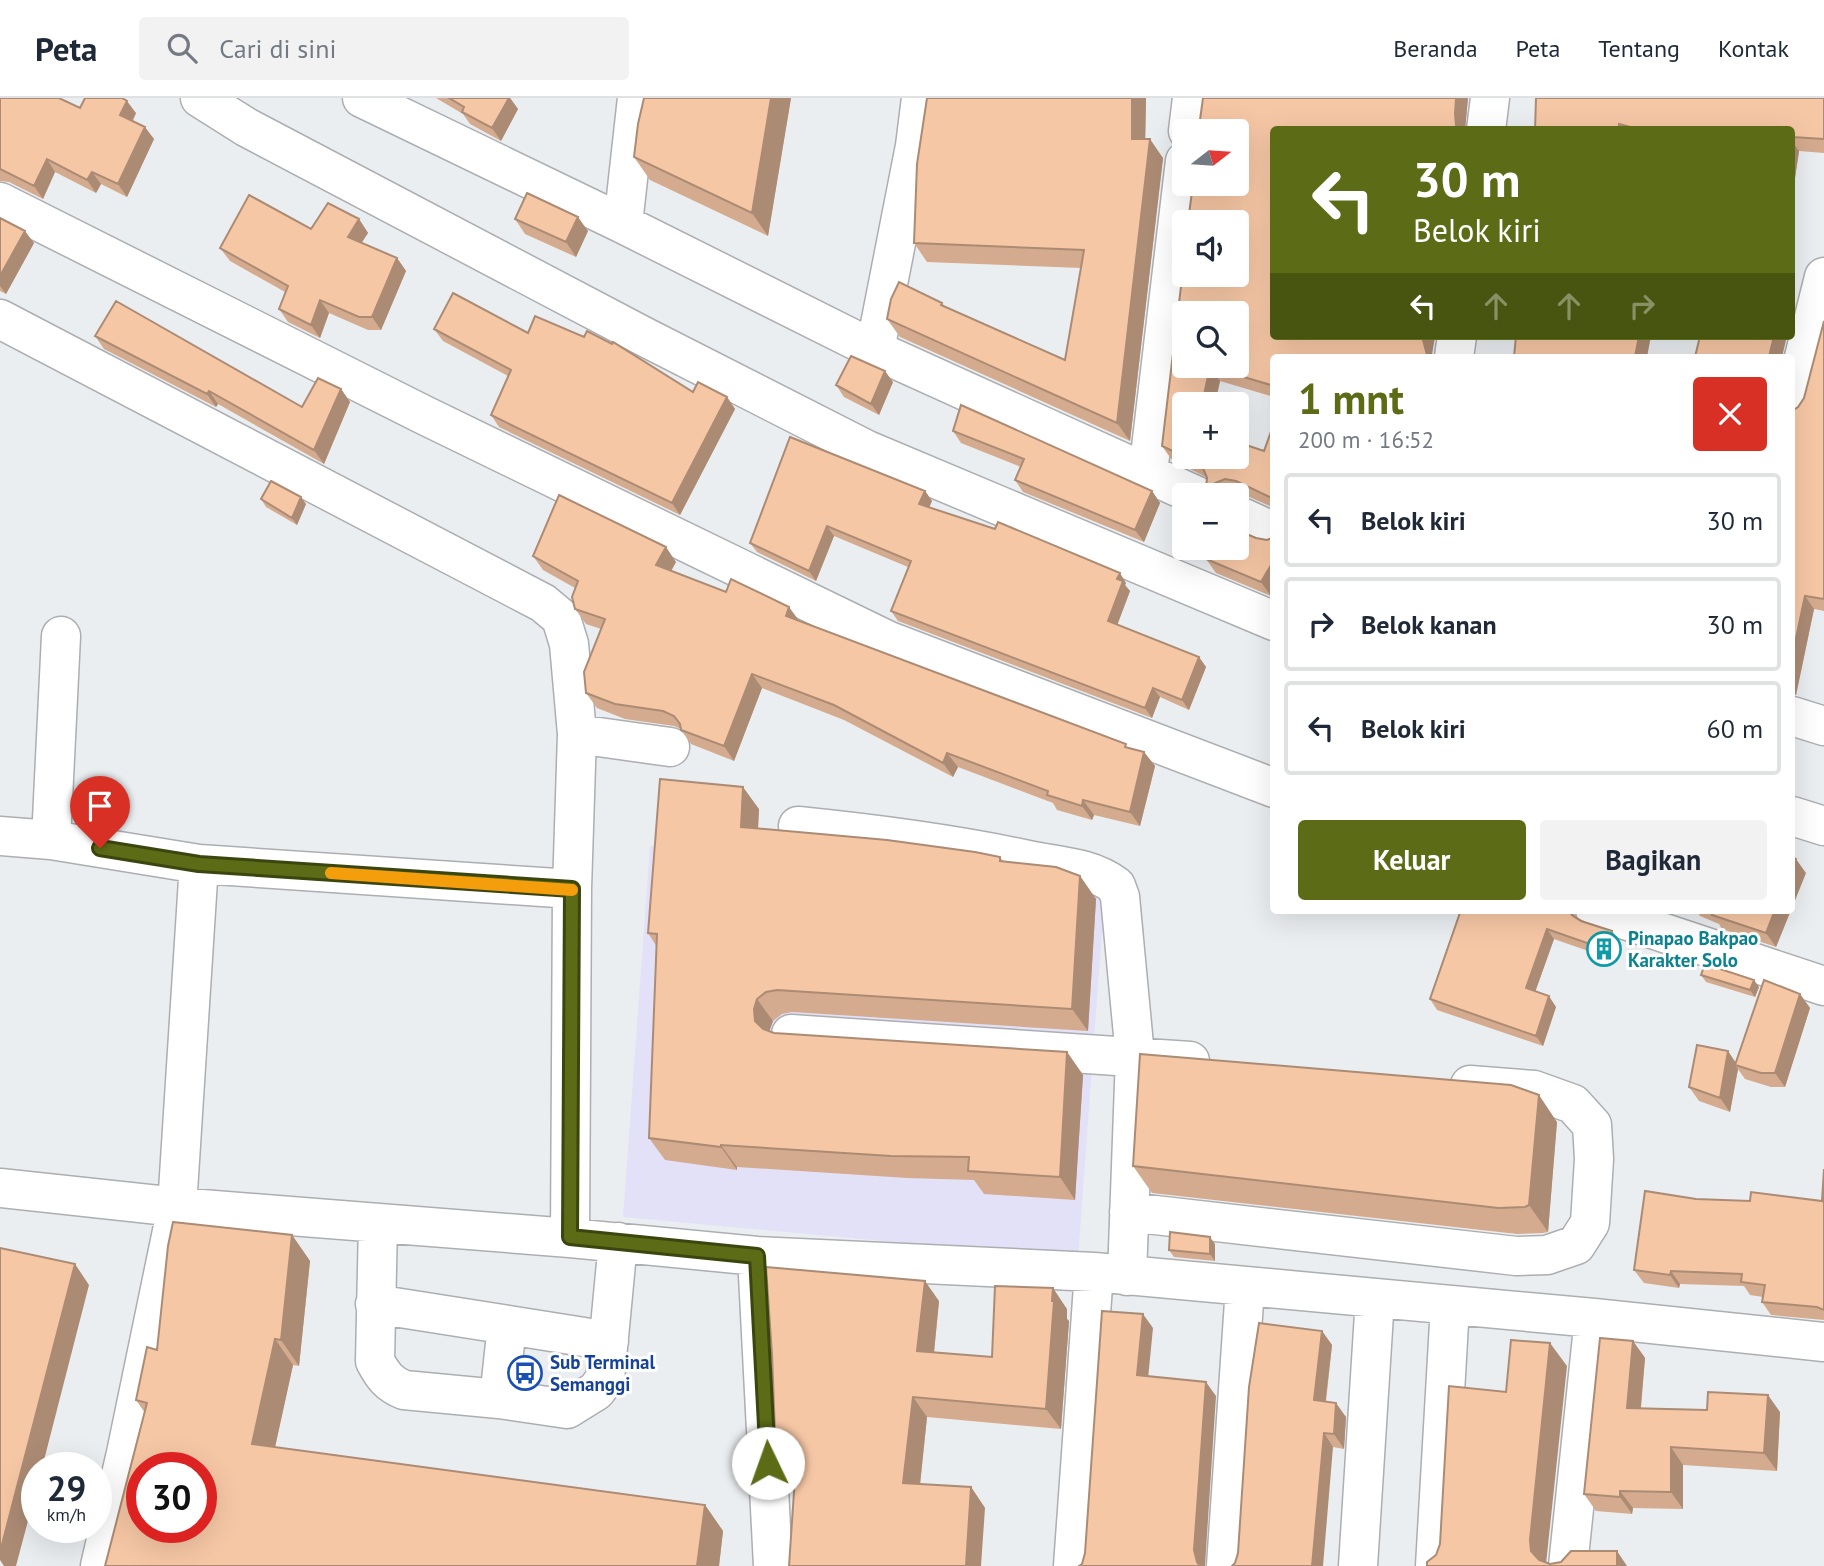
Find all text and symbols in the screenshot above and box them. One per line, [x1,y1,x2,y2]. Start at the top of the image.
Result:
search box [139,17,629,80]
text: Peta [35,27,97,70]
icon: search [163,29,201,67]
text: Cari di sini [219,32,336,65]
text: Beranda [1393,33,1478,64]
text: Peta [1516,33,1560,64]
text: Tentang [1598,33,1680,64]
text: Kontak [1718,33,1789,64]
north arrow [1172,119,1250,196]
map controls [1172,119,1249,560]
text: 30 m [1413,147,1520,211]
icon: left [1298,154,1389,245]
text: Belok kiri [1413,209,1541,251]
button: sound [1172,210,1249,287]
icon: left [1404,287,1442,325]
icon: ahead [1477,287,1515,325]
icon: ahead [1550,287,1588,325]
icon: right [1623,287,1661,325]
button: search [1172,301,1249,378]
text: 1 mnt [1298,371,1404,426]
button: close [1693,377,1767,451]
button: + [1172,392,1249,469]
text: 200 m · 16:52 [1298,425,1434,454]
button: − [1172,483,1249,560]
icon: left [1302,501,1340,539]
text: Belok kiri [1361,504,1466,537]
text: 30 m [1707,504,1763,537]
icon: right [1302,605,1340,643]
text: Belok kanan [1361,608,1497,641]
text: 30 m [1707,608,1763,641]
icon: left [1302,709,1340,747]
text: Belok kiri [1361,712,1466,745]
text: 60 m [1707,712,1763,745]
pin [70,776,130,848]
icon: arrive [81,787,119,825]
button: Keluar [1298,820,1526,900]
button: Bagikan [1540,820,1767,900]
place label: Pinapao Bakpao Karakter Solo [1628,926,1758,972]
building icon: Pinapao Bakpao Karakter Solo [1585,930,1623,968]
place label: Sub Terminal Semanggi [550,1350,655,1396]
bus stop icon: Sub Terminal Semanggi [506,1354,544,1392]
position arrow [731,1426,805,1500]
speed limit sign: 30 [126,1452,217,1543]
text: 29 [47,1465,86,1511]
text: km/h [47,1503,86,1526]

